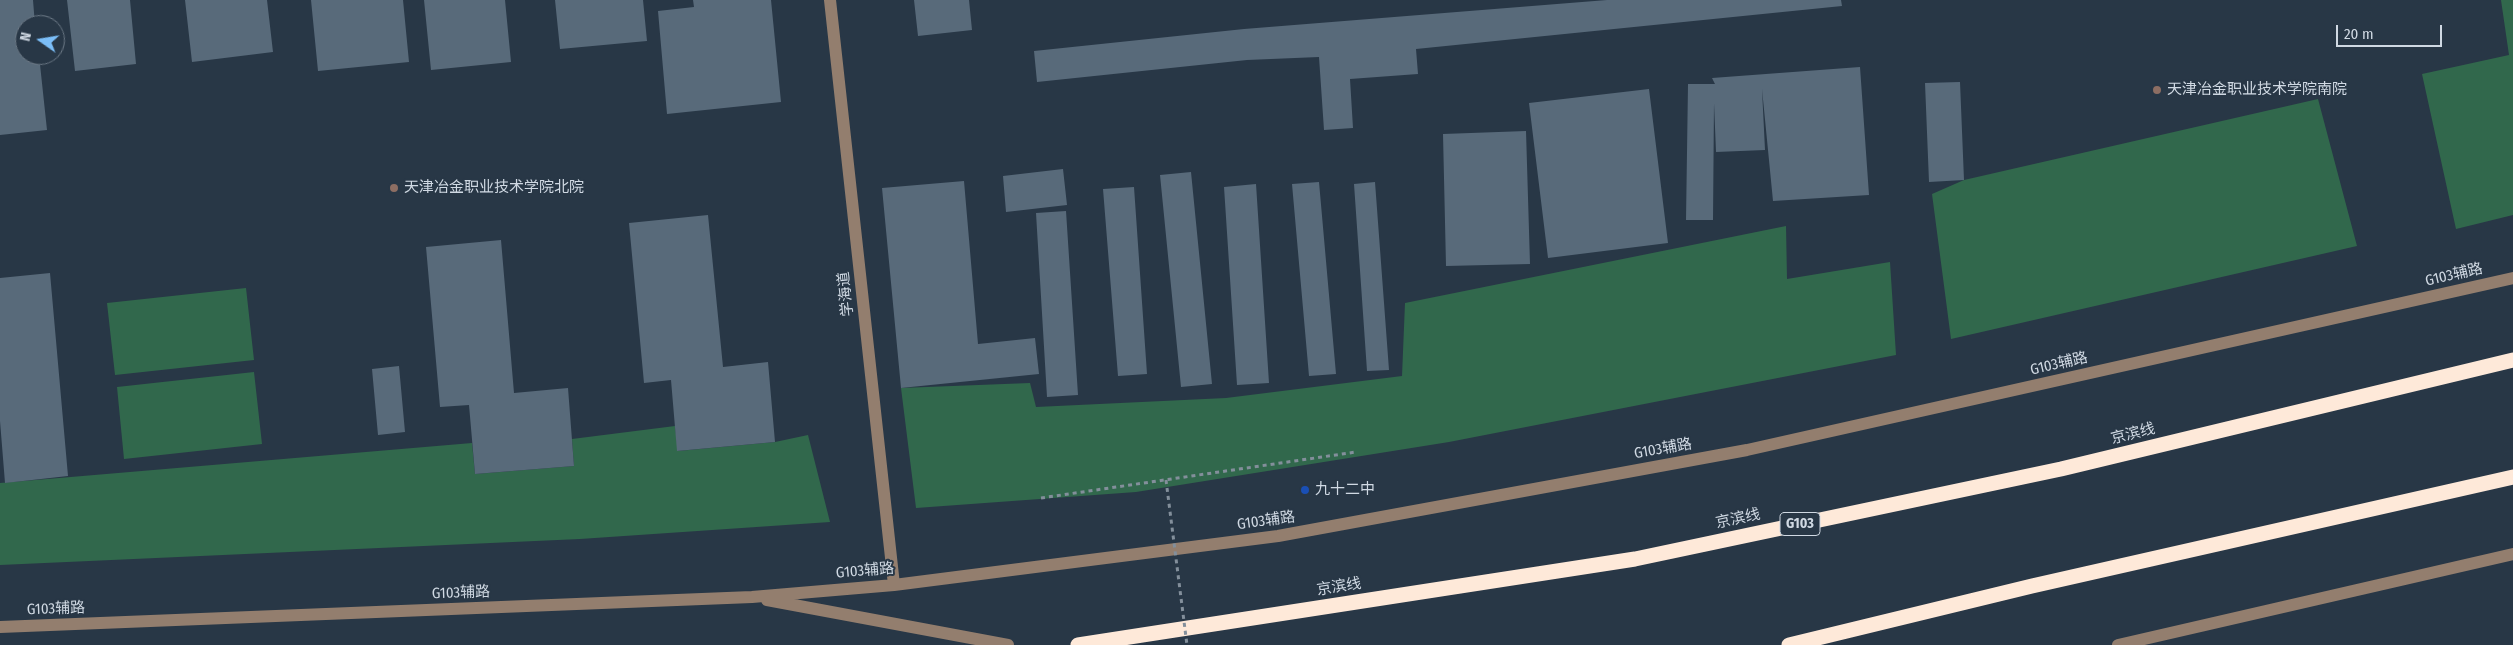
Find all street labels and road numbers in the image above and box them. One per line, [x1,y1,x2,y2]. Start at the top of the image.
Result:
street label: G103辅路 [2424,260,2484,290]
street label: 学海道 [835,271,857,317]
street label: G103辅路 [2029,349,2089,379]
street label: 京滨线 [2109,420,2157,448]
street label: G103辅路 [1633,435,1693,463]
street label: 京滨线 [1714,506,1762,532]
street label: G103辅路 [1236,508,1296,534]
road number: G103 [1780,512,1820,536]
street label: G103辅路 [835,559,895,583]
street label: 京滨线 [1315,575,1363,599]
street label: G103辅路 [431,583,491,603]
street label: G103辅路 [26,599,86,619]

